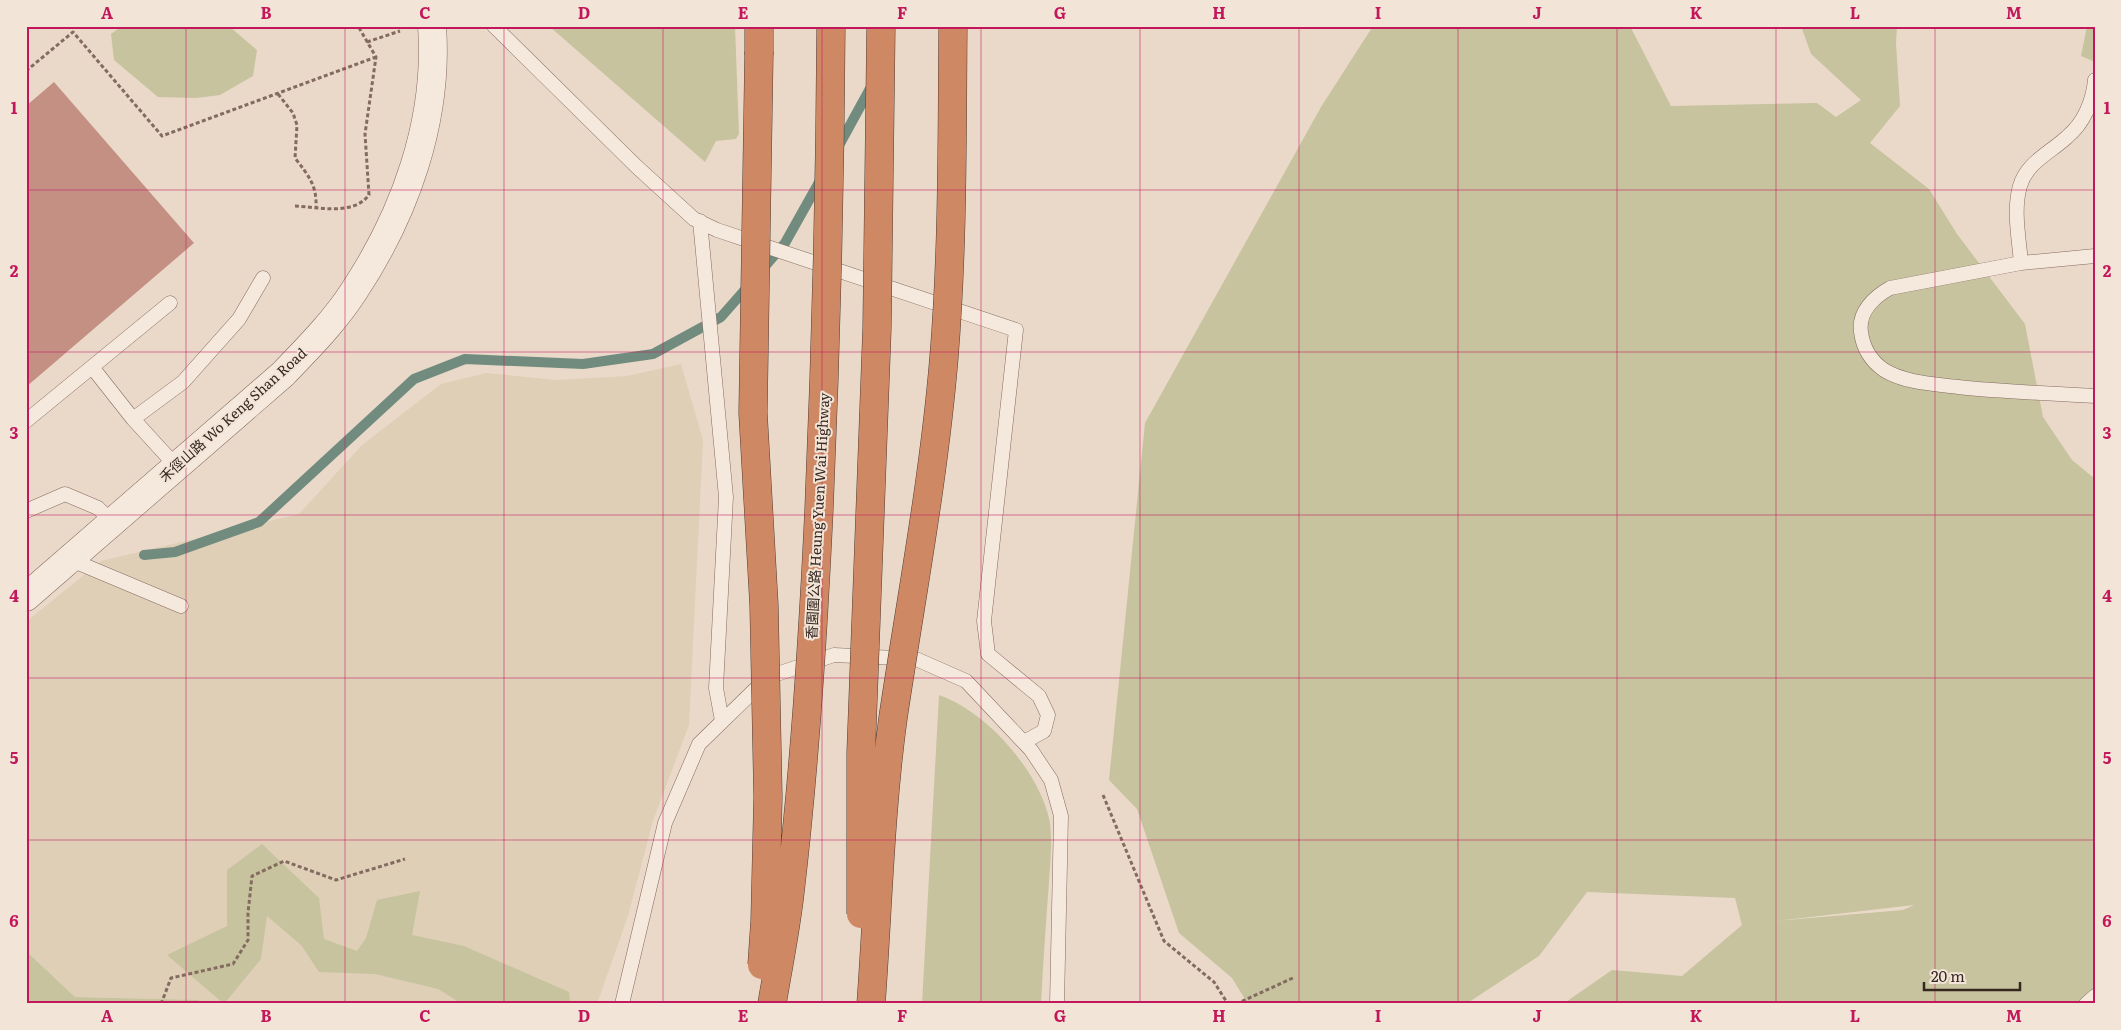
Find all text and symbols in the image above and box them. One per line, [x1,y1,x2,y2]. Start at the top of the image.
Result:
text: A [101,0,113,24]
text: B [260,0,272,24]
text: C [419,0,431,24]
text: D [578,0,590,24]
text: E [738,0,749,24]
text: F [897,0,907,24]
text: G [1054,0,1066,24]
text: H [1212,0,1226,24]
text: I [1375,0,1381,24]
text: J [1532,0,1542,24]
text: K [1690,0,1703,24]
text: L [1850,0,1860,24]
text: M [2006,0,2022,24]
text: 1 [11,95,18,119]
text: 1 [2104,95,2111,119]
text: 2 [10,258,19,282]
text: 2 [2103,258,2112,282]
street label: 禾徑山路 Wo Keng Shan Road [154,342,311,486]
street label: 香園圍公路 Heung Yuen Wai Highway [801,391,833,640]
text: 3 [10,420,19,444]
text: 3 [2103,420,2112,444]
text: 4 [9,583,19,607]
text: 4 [2102,583,2112,607]
text: 5 [10,745,19,769]
text: 5 [2103,745,2112,769]
text: 6 [9,908,19,932]
text: 6 [2102,908,2112,932]
scale bar [1924,960,2020,992]
text: 20 m [1931,964,1965,987]
text: A [101,1003,113,1027]
text: B [260,1003,272,1027]
text: C [419,1003,431,1027]
text: D [578,1003,590,1027]
text: E [738,1003,749,1027]
text: F [897,1003,907,1027]
text: G [1054,1003,1066,1027]
text: H [1212,1003,1226,1027]
text: I [1375,1003,1381,1027]
text: J [1532,1003,1542,1027]
text: K [1690,1003,1703,1027]
text: L [1850,1003,1860,1027]
text: M [2006,1003,2022,1027]

